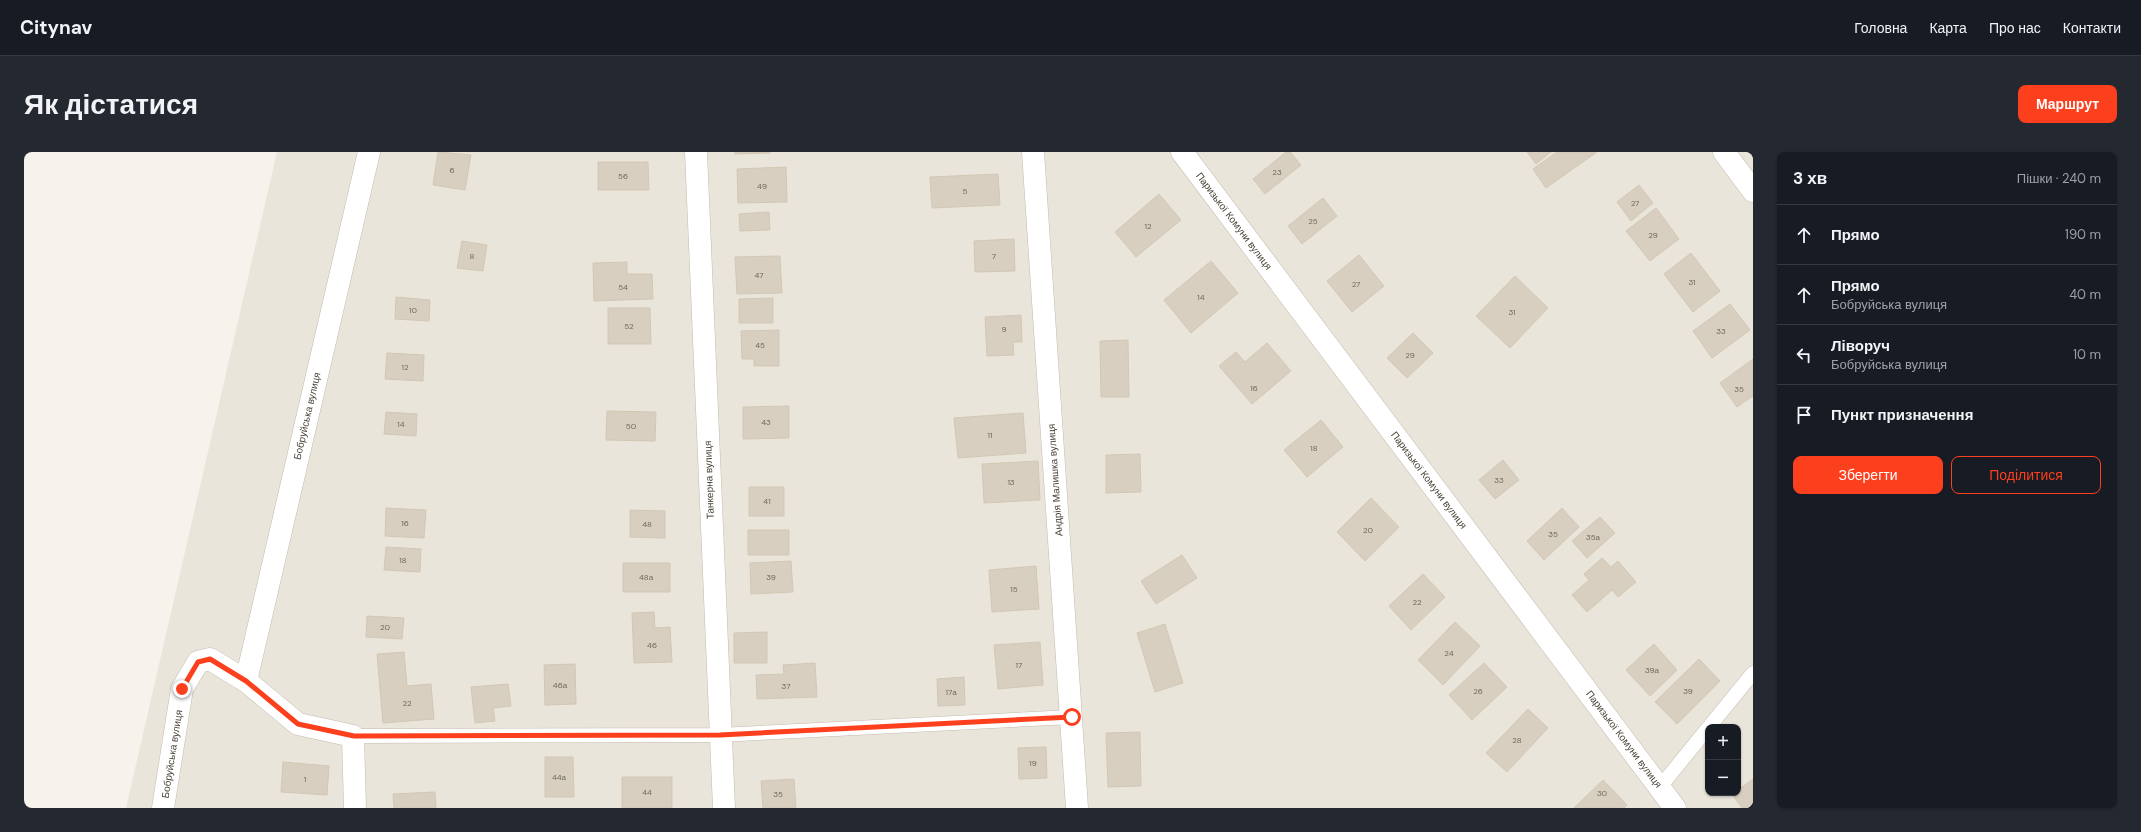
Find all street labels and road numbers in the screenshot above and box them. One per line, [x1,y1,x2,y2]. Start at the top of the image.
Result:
street label: Паризької Комуни вулиця [1193,170,1275,272]
street label: Бобруйська вулиця [291,371,323,461]
street label: Андрія Малишка вулиця [1045,423,1065,537]
street label: Паризької Комуни вулиця [1388,429,1470,531]
street label: Танкерна вулиця [701,441,717,519]
street label: Паризької Комуни вулиця [1583,688,1665,790]
street label: Бобруйська вулиця [159,709,185,799]

